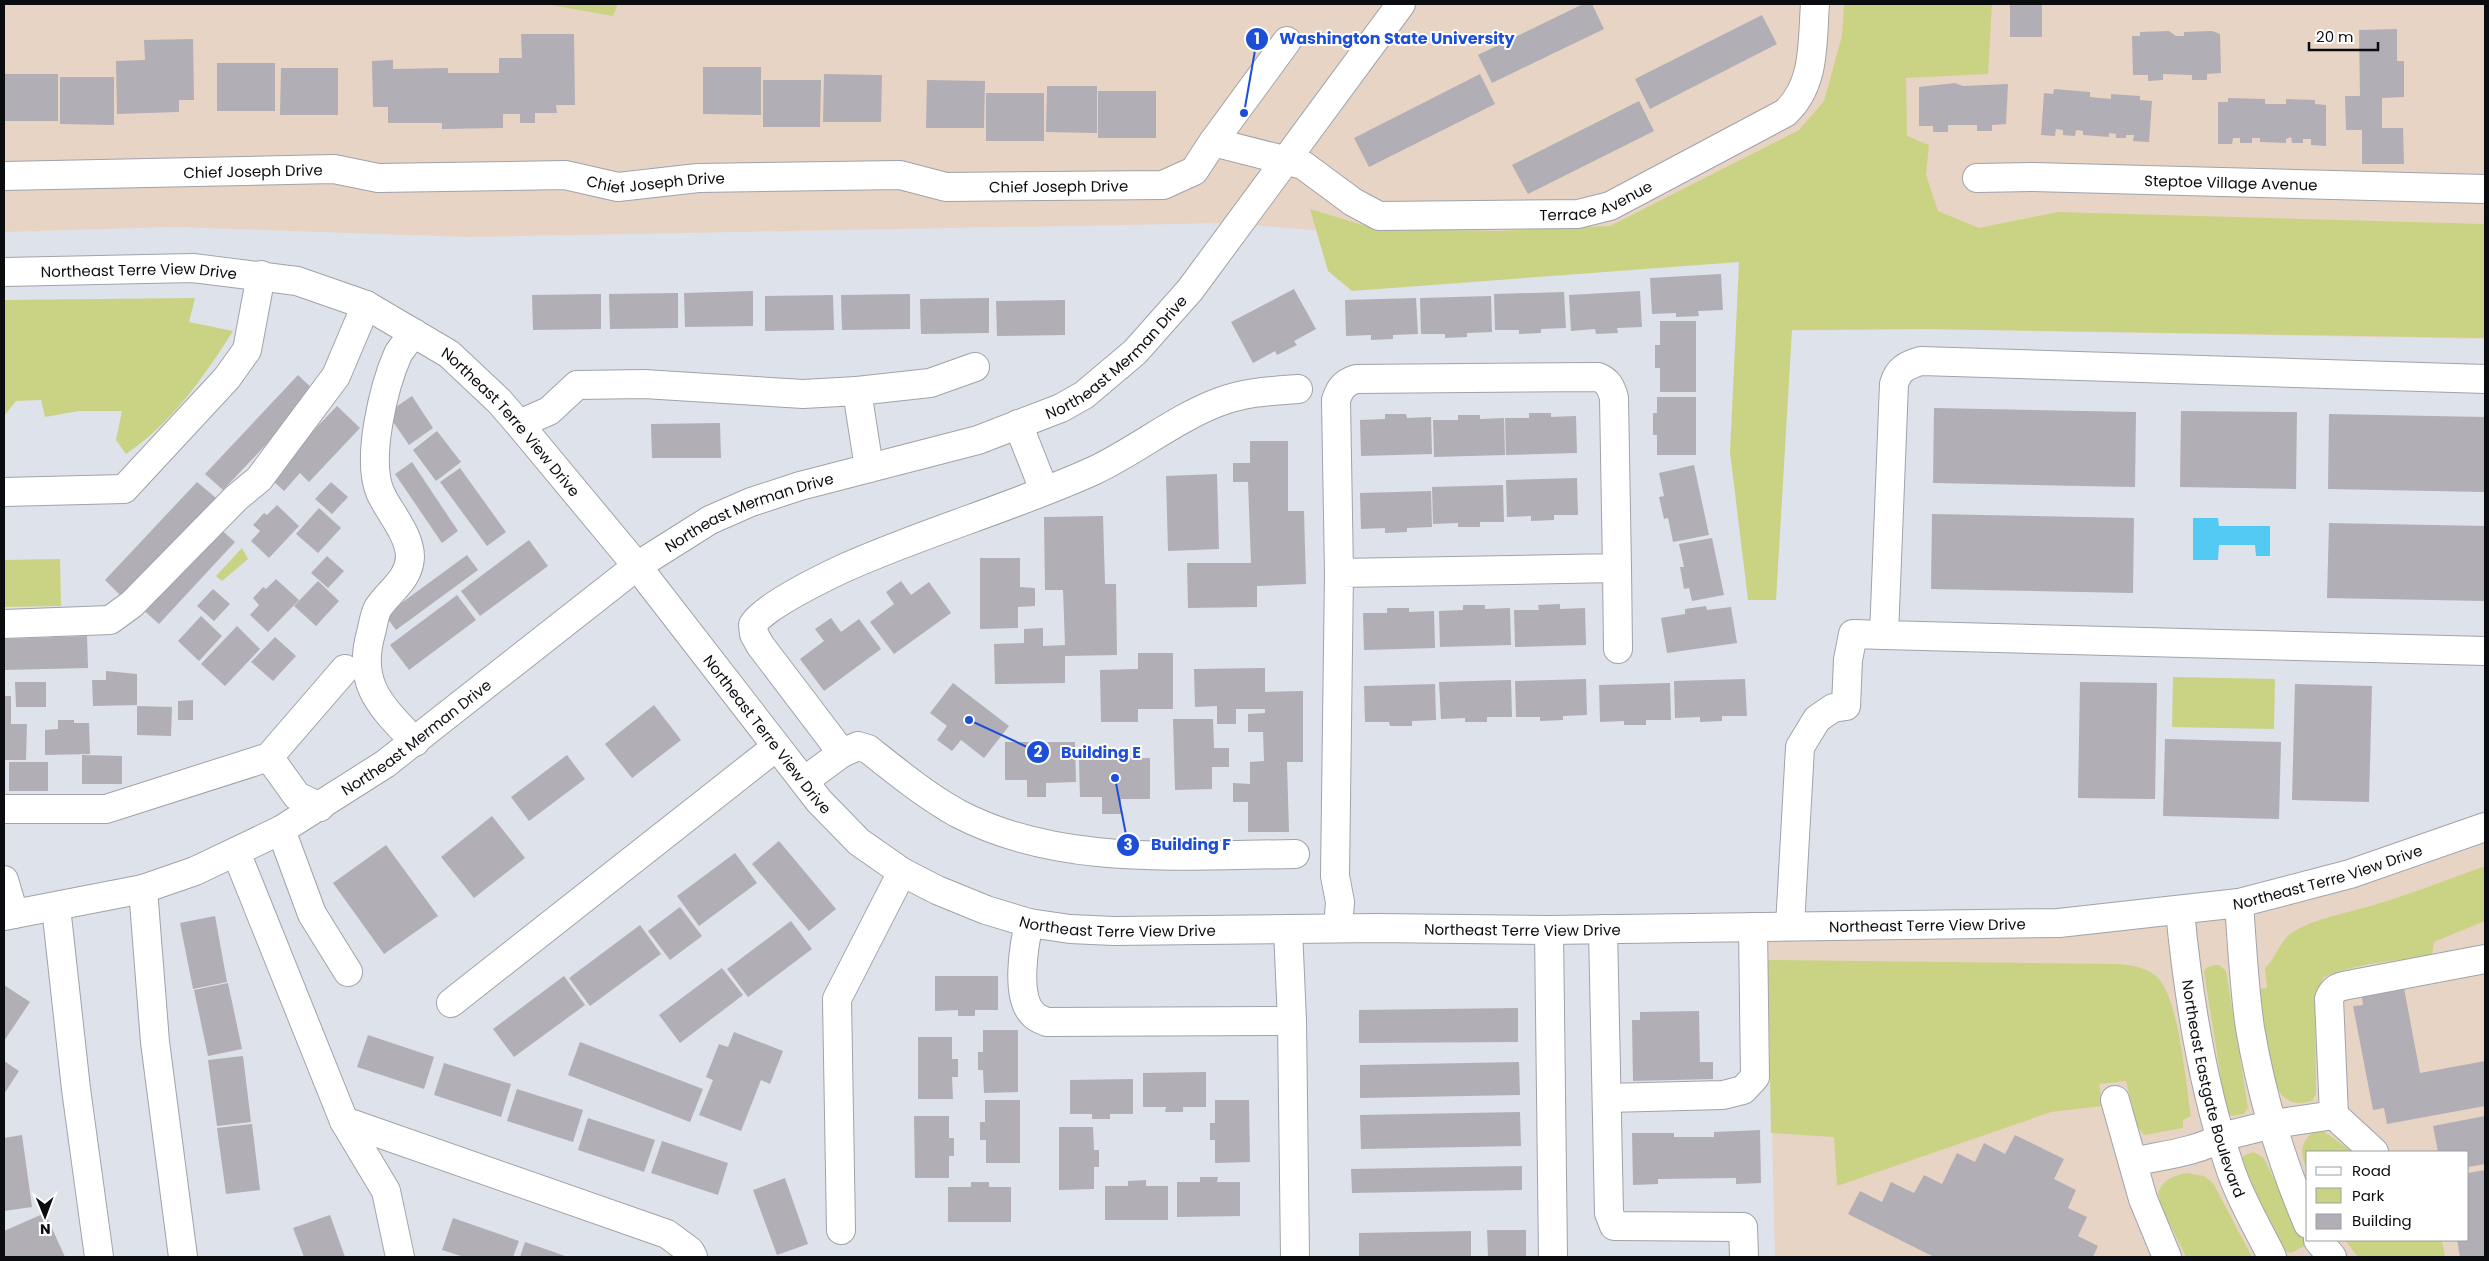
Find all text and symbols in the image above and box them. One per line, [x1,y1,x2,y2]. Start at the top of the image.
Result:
scale bar [2309,20,2378,52]
callout: Washington State University [1245,23,1525,54]
text: 20 m [2316,26,2354,47]
text: Washington State University [1279,27,1516,50]
text: 1 [1254,28,1260,49]
street label: Chief Joseph Drive [183,159,323,183]
street label: Chief Joseph Drive [584,167,725,198]
street label: Steptoe Village Avenue [2144,169,2318,195]
street label: Chief Joseph Drive [989,175,1128,197]
street label: Terrace Avenue [1539,175,1656,225]
street label: Northeast Terre View Drive [40,257,238,284]
street label: Northeast Merman Drive [1042,290,1191,424]
street label: Northeast Terre View Drive [438,342,585,501]
street label: Northeast Merman Drive [660,467,836,557]
street label: Northeast Terre View Drive [699,650,836,818]
street label: Northeast Merman Drive [337,674,495,800]
callout: Building E [1026,737,1151,768]
text: 2 [1034,741,1043,762]
text: Building E [1061,741,1141,764]
callout: Building F [1116,829,1241,860]
text: Building F [1151,833,1231,856]
text: 3 [1123,834,1133,855]
street label: Northeast Terre View Drive [2232,839,2425,914]
street label: Northeast Terre View Drive [1017,910,1216,941]
street label: Northeast Terre View Drive [1829,913,2026,937]
street label: Northeast Terre View Drive [1424,918,1621,941]
street label: Northeast Eastgate Boulevard [2178,978,2251,1201]
legend [2306,1151,2469,1241]
text: Road [2352,1160,2391,1181]
text: Park [2352,1185,2384,1206]
north arrow [20,1191,70,1241]
text: Building [2352,1210,2412,1231]
text: N [40,1219,51,1239]

